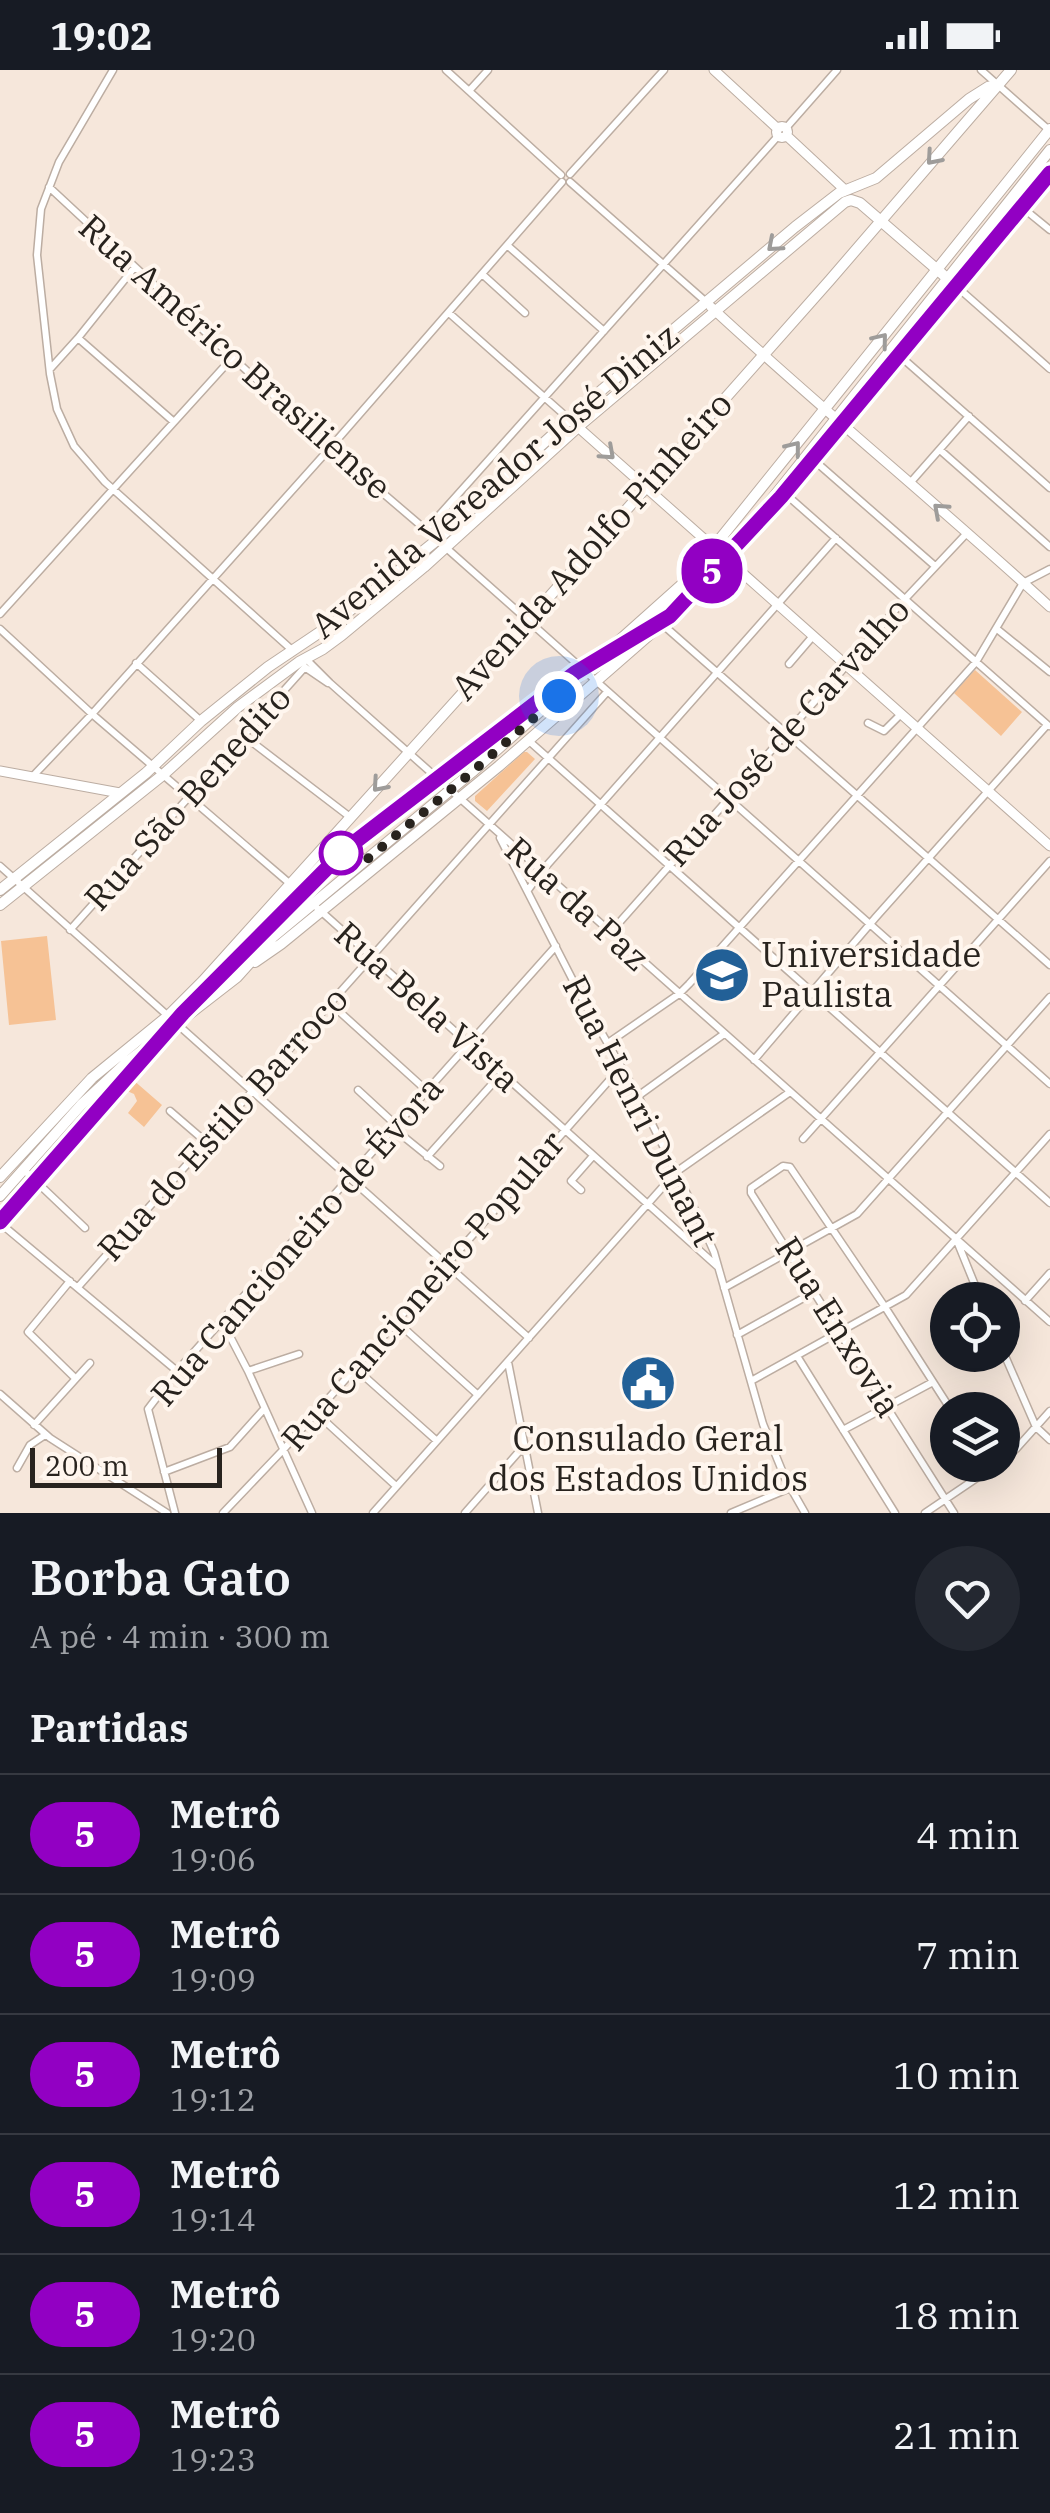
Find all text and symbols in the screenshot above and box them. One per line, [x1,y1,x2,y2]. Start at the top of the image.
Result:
text: 19:02 [50,11,153,60]
one-way arrow [927,146,945,165]
street label: Rua Américo Brasiliense [70,204,402,509]
one-way arrow [768,233,786,251]
street label: Avenida Vereador José Diniz [301,313,688,648]
one-way arrow [869,333,887,351]
street label: Avenida Adolfo Pinheiro [441,382,742,709]
one-way arrow [783,441,800,459]
one-way arrow [596,442,615,460]
one-way arrow [933,503,952,521]
line badge: 5 [680,538,744,604]
text: 5 [701,548,723,594]
street label: Rua José de Carvalho [653,587,920,876]
your location [534,671,584,721]
street label: Rua São Benedito [74,675,301,920]
one-way arrow [373,773,391,792]
street label: Rua da Paz [496,826,660,980]
unlabelled marker [320,832,362,874]
street label: Rua Bela Vista [325,911,530,1102]
place label: Universidade Paulista [761,931,981,1017]
school or university icon: Universidade Paulista [692,945,752,1005]
street label: Rua Henri Dunant [553,967,729,1254]
street label: Rua do Estilo Barroco [87,977,358,1270]
street label: Rua Cancioneiro de Évora [140,1065,453,1415]
street label: Rua Cancioneiro Popular [271,1120,574,1460]
street label: Rua Enxovia [765,1228,912,1425]
map controls [930,1282,1020,1482]
button: locate [930,1282,1020,1372]
public building icon: Consulado Geral dos Estados Unidos [618,1353,678,1413]
button: layers [930,1392,1020,1482]
place label: Consulado Geral dos Estados Unidos [488,1415,808,1501]
scale bar [30,1443,222,1488]
text: 200 m [45,1447,129,1484]
text: Borba Gato [30,1546,291,1608]
button: heart [915,1546,1020,1651]
text: A pé · 4 min · 300 m [30,1615,330,1657]
text: Partidas [30,1703,189,1752]
text: Metrô [170,1789,281,1838]
text: 4 min [916,1810,1020,1859]
text: 5 [74,1811,96,1857]
text: 19:06 [170,1838,256,1880]
text: Metrô [170,1909,281,1958]
text: 7 min [916,1930,1020,1979]
text: 5 [74,1931,96,1977]
text: 19:09 [170,1958,256,2000]
text: Metrô [170,2029,281,2078]
text: 10 min [893,2050,1020,2099]
text: 5 [74,2051,96,2097]
text: 19:12 [170,2078,256,2120]
text: Metrô [170,2149,281,2198]
text: 12 min [893,2170,1020,2219]
text: 5 [74,2171,96,2217]
text: 19:14 [170,2198,256,2240]
text: Metrô [170,2269,281,2318]
text: 18 min [893,2290,1020,2339]
text: 5 [74,2291,96,2337]
text: 19:20 [170,2318,256,2360]
text: Metrô [170,2389,281,2438]
text: 21 min [893,2410,1020,2459]
text: 5 [74,2411,96,2457]
text: 19:23 [170,2438,256,2480]

